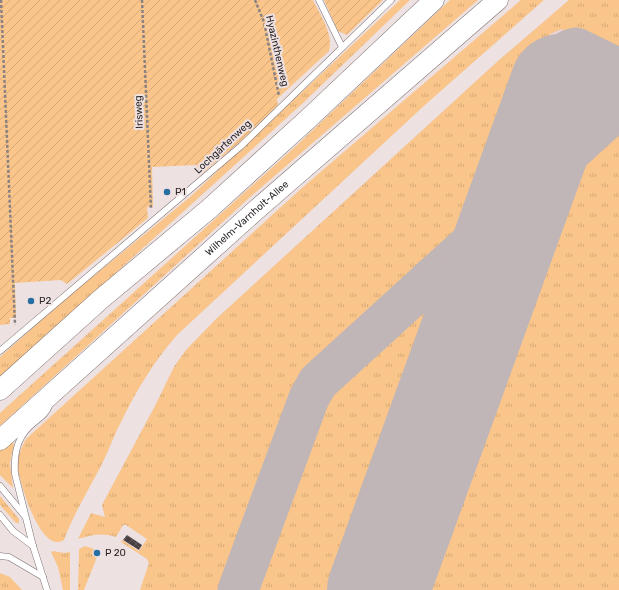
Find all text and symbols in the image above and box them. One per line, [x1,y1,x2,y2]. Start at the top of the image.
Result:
street label: Hyazinthenweg [263,14,291,88]
street label: Irisweg [132,95,146,129]
street label: Lochgärtenweg [192,118,254,176]
street label: Wilhelm-Varnholt-Allee [203,178,292,258]
place label: P1 [175,186,186,198]
marker: P1 [162,187,172,197]
place label: P2 [39,295,51,307]
marker: P2 [26,296,36,306]
place label: P 20 [105,547,126,559]
marker: P 20 [92,548,102,558]

